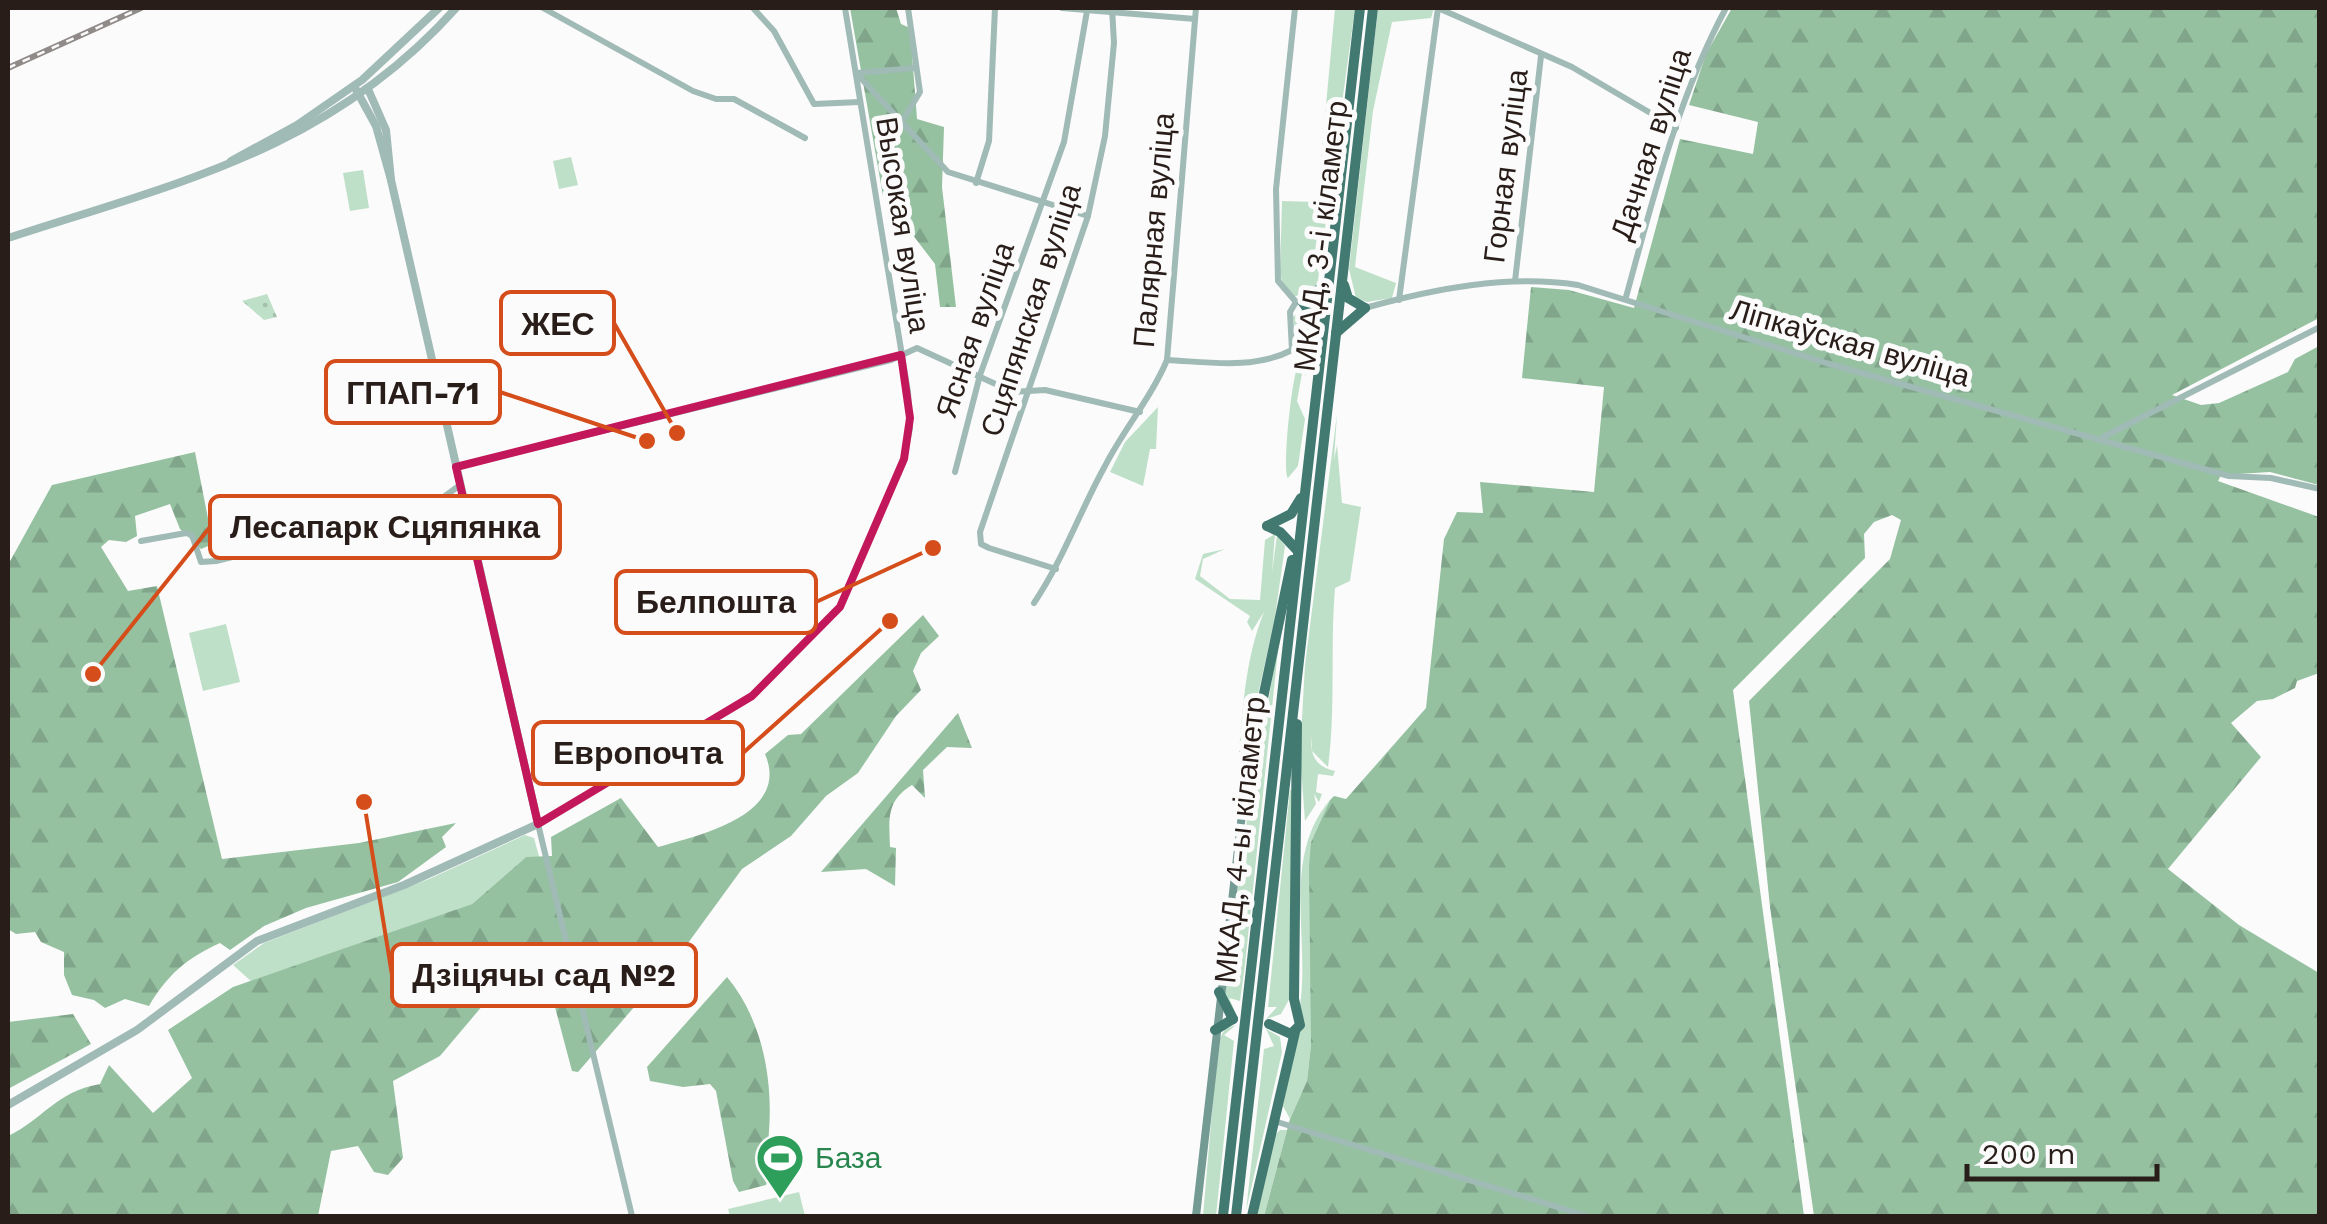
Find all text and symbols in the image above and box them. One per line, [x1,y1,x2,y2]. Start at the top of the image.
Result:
street label: Дачная вуліца [1603,43,1698,244]
street label: Горная вуліца [1476,67,1535,265]
street label: МКАД, 3-і кіламетр [1287,99,1354,373]
street label: Палярная вуліца [1126,111,1181,349]
street label: Высокая вуліца [869,114,938,336]
street label: Сцяпянская вуліца [973,179,1088,441]
street label: Ясная вуліца [928,237,1021,423]
callout: ЖЕС [501,292,614,354]
street label: Ліпкаўская вуліца [1726,292,1974,394]
text: ЖЕС [520,305,595,343]
callout: ГПАП-71 [326,361,500,423]
text: ГПАП-71 [346,374,480,412]
callout: Лесапарк Сцяпянка [210,496,560,558]
text: Лесапарк Сцяпянка [230,508,540,546]
callout: Белпошта [616,571,816,633]
text: Белпошта [636,583,796,621]
street label: МКАД, 4-ы кіламетр [1207,695,1272,985]
callout: Европочта [533,722,743,784]
text: Европочта [553,734,723,772]
callout: Дзіцячы сад №2 [392,944,696,1006]
text: Дзіцячы сад №2 [412,956,676,994]
scale bar [1967,1119,2157,1181]
sports icon: База [754,1132,806,1200]
text: 200 m [1982,1136,2076,1171]
place label: База [815,1140,882,1175]

